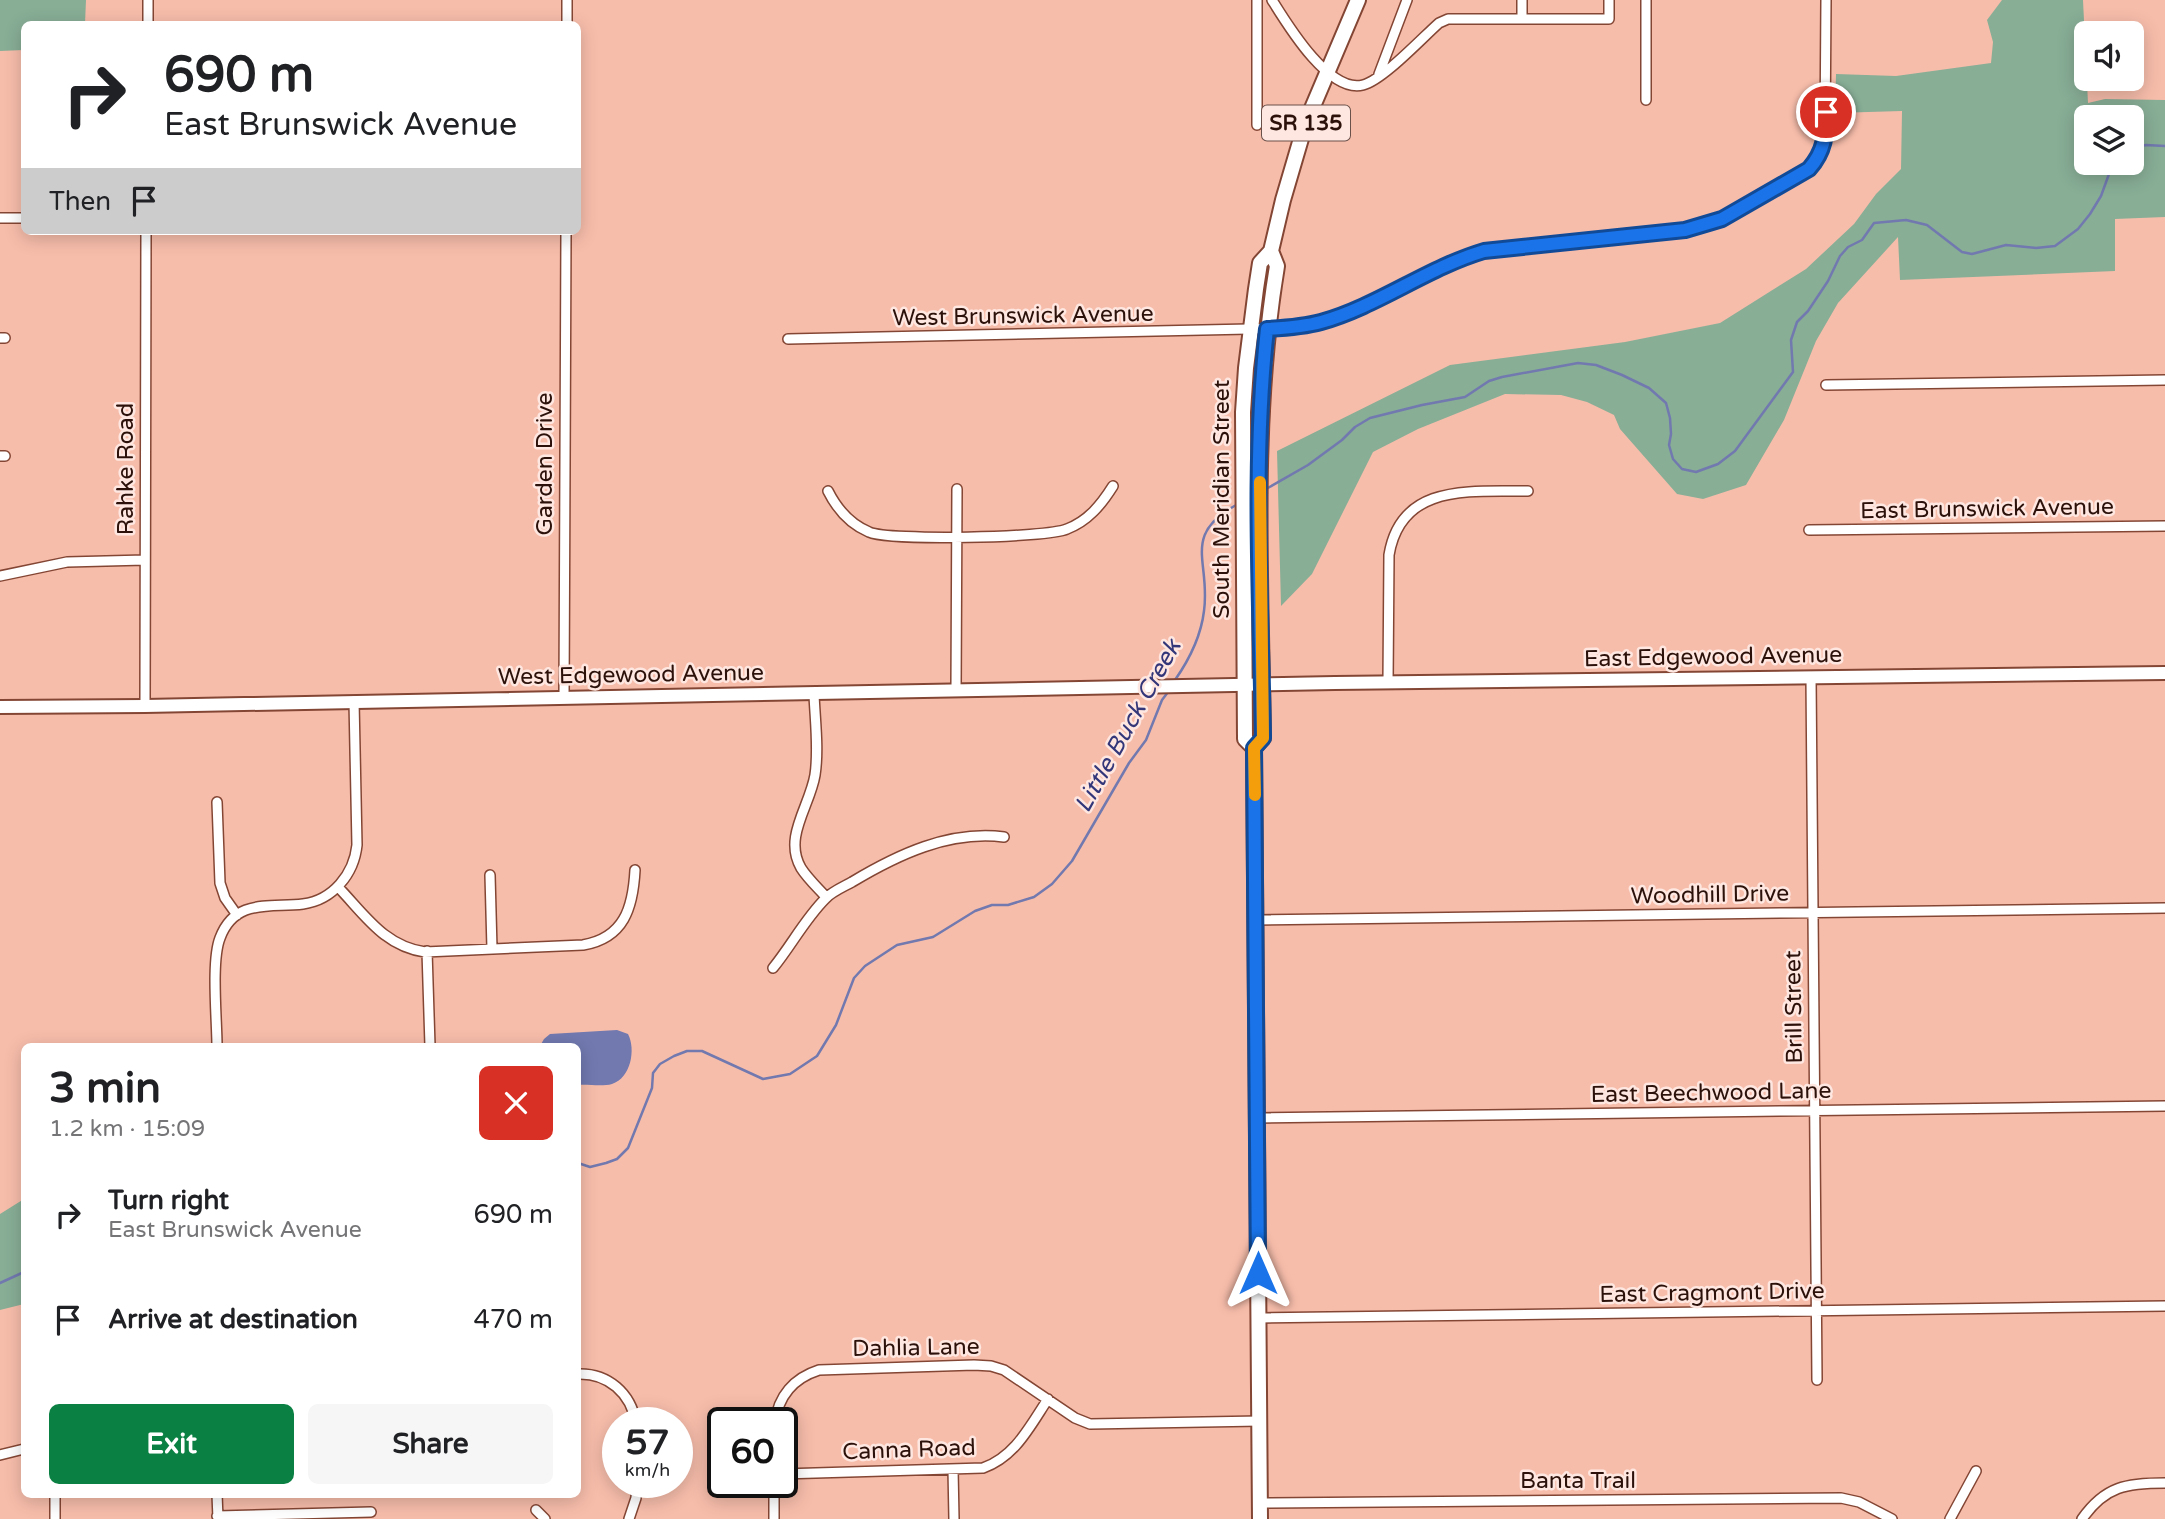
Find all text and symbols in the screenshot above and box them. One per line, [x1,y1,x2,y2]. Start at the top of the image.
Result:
map controls [2074,21,2144,175]
button: sound [2074,21,2144,91]
text: 690 m [164,46,314,105]
icon: right [49,49,140,140]
pin [1796,82,1856,142]
icon: arrive [1807,93,1845,131]
button: layers [2074,105,2144,175]
text: East Brunswick Avenue [164,106,517,144]
road number: SR 135 [1262,106,1350,140]
icon: arrive [125,182,163,220]
text: Then [49,186,111,217]
street label: West Brunswick Avenue [892,300,1154,332]
street label: South Meridian Street [1208,379,1236,619]
street label: Garden Drive [531,393,559,535]
street label: Rahke Road [112,403,140,535]
street label: East Brunswick Avenue [1860,493,2114,525]
water label: Little Buck Creek [1069,633,1188,817]
street label: East Edgewood Avenue [1584,641,1842,673]
street label: West Edgewood Avenue [498,659,764,691]
street label: Woodhill Drive [1631,880,1789,910]
street label: Brill Street [1779,950,1809,1064]
text: 3 min [49,1063,161,1114]
button: close [479,1066,553,1140]
street label: East Beechwood Lane [1590,1077,1832,1109]
text: 1.2 km · 15:09 [49,1115,205,1143]
text: Turn right [108,1185,229,1216]
icon: right [49,1196,87,1234]
text: 690 m [473,1199,553,1230]
text: East Brunswick Avenue [108,1216,362,1244]
position arrow [1221,1236,1295,1310]
street label: East Cragmont Drive [1599,1277,1825,1309]
icon: arrive [49,1301,87,1339]
text: Arrive at destination [108,1304,358,1335]
text: 470 m [473,1304,553,1335]
street label: Dahlia Lane [852,1333,980,1363]
button: Exit [49,1404,294,1484]
button: Share [308,1404,553,1484]
speed limit sign: 60 [707,1407,798,1498]
text: 57 [626,1422,669,1464]
street label: Canna Road [842,1434,976,1466]
text: km/h [625,1459,670,1481]
street label: Banta Trail [1520,1467,1636,1495]

